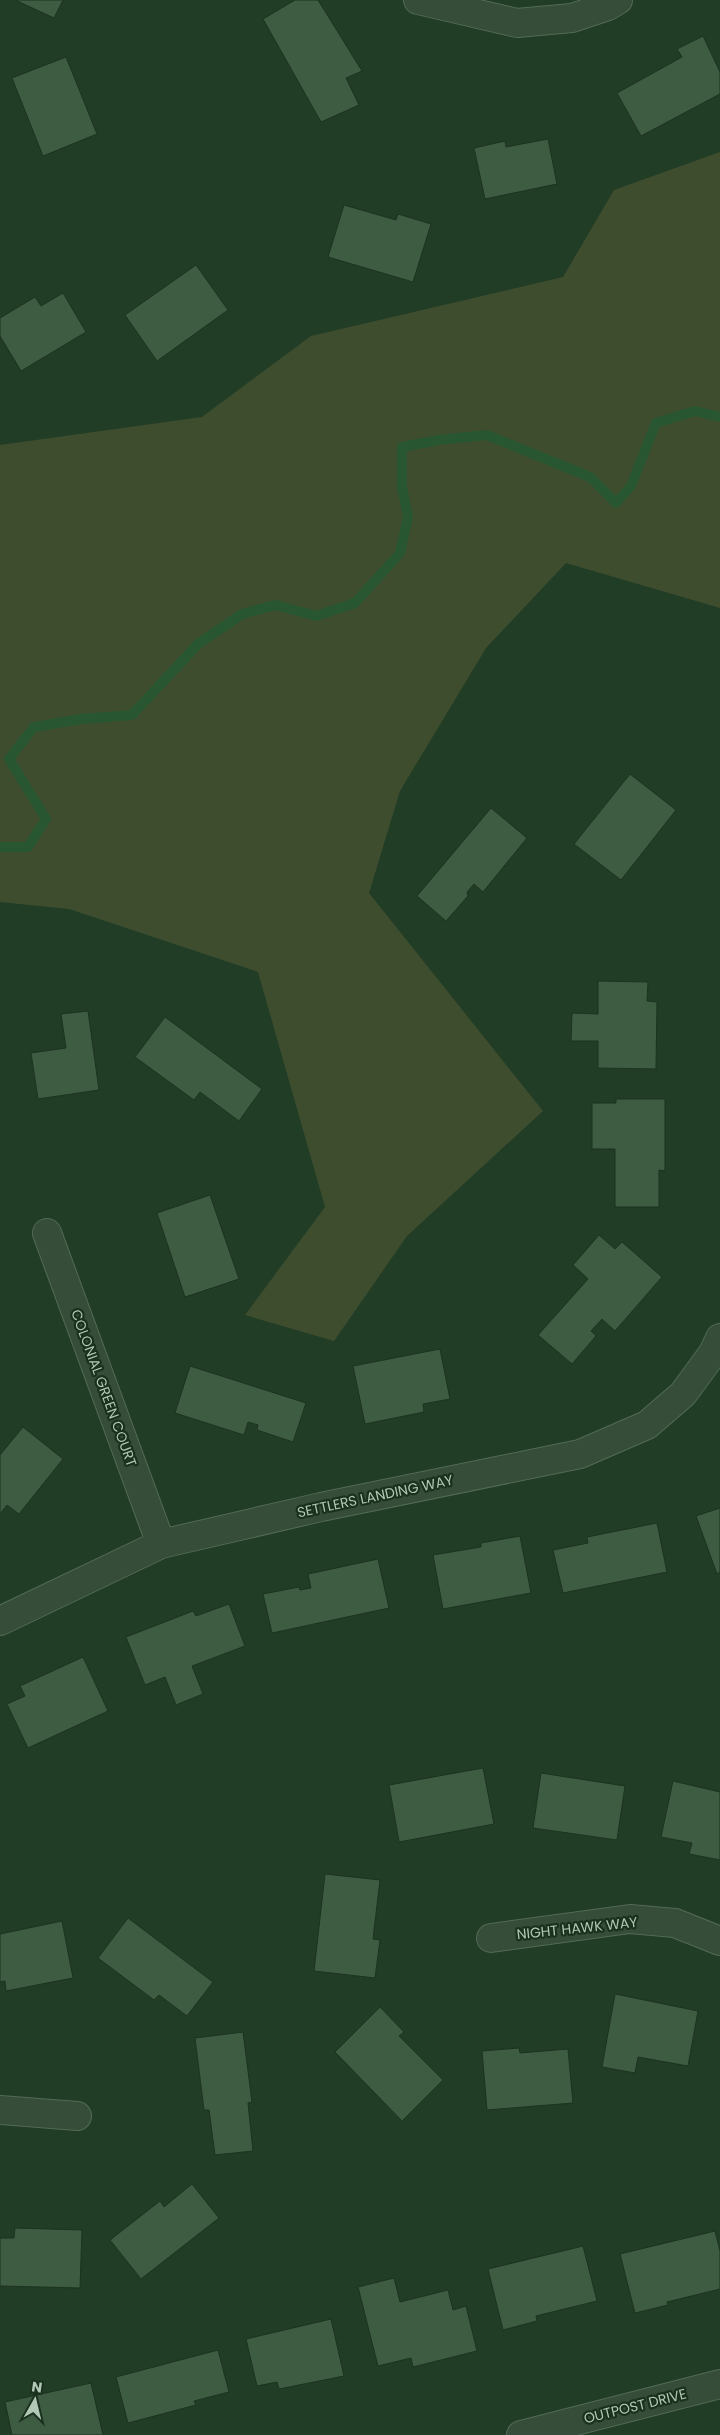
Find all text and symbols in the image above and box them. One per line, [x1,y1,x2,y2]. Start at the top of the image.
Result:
street label: COLONIAL GREEN COURT [66,1307,142,1470]
street label: SETTLERS LANDING WAY [295,1470,455,1522]
street label: NIGHT HAWK WAY [516,1912,638,1944]
north arrow [10,2375,60,2425]
text: N [30,2376,43,2398]
street label: OUTPOST DRIVE [582,2384,688,2428]

